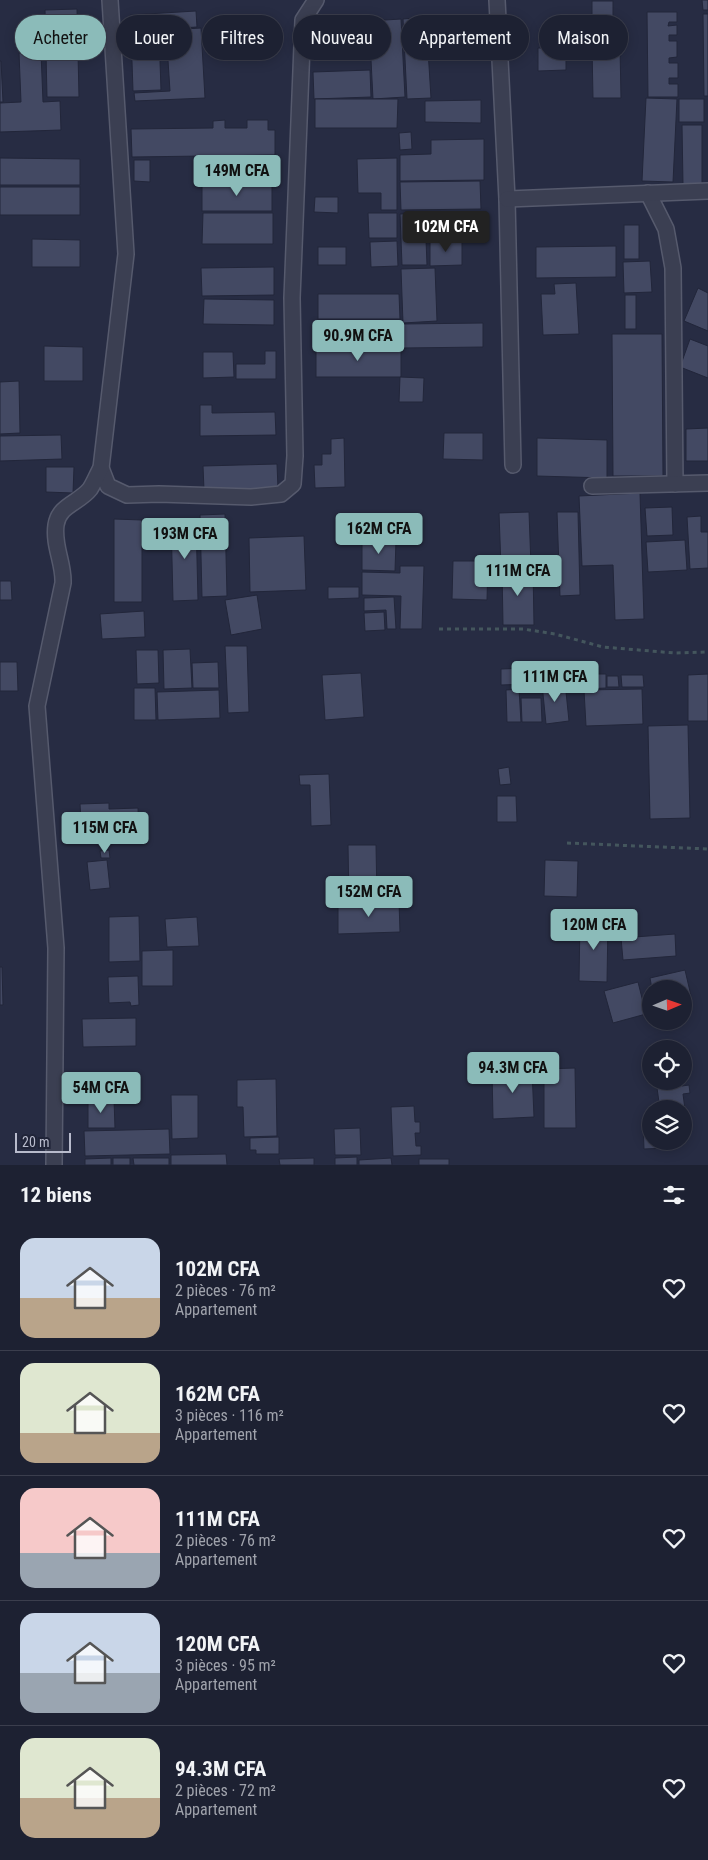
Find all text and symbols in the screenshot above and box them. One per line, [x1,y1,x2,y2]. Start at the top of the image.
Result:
chip: Acheter [15,15,106,60]
chip: Louer [116,15,192,60]
chip: Filtres [202,15,283,60]
chip: Nouveau [293,15,391,60]
chip: Appartement [401,15,529,60]
chip: Maison [539,15,628,60]
pin: 149M CFA [185,154,289,197]
text: 149M CFA [205,161,269,180]
pin: 102M CFA [394,210,498,253]
text: 102M CFA [414,217,478,236]
pin: 90.9M CFA [301,320,415,362]
text: 90.9M CFA [323,326,393,345]
pin: 162M CFA [327,512,431,555]
pin: 193M CFA [133,518,237,560]
text: 162M CFA [347,519,411,538]
text: 193M CFA [153,524,217,543]
pin: 111M CFA [466,554,570,597]
text: 111M CFA [486,561,550,580]
pin: 111M CFA [503,660,607,703]
text: 111M CFA [523,667,587,686]
pin: 115M CFA [53,812,157,854]
text: 115M CFA [73,818,137,837]
pin: 152M CFA [317,876,421,918]
text: 152M CFA [337,882,401,901]
pin: 120M CFA [542,908,646,951]
text: 120M CFA [562,915,626,934]
north arrow [642,980,692,1030]
map controls [642,980,692,1150]
button: locate [642,1040,692,1090]
pin: 94.3M CFA [456,1052,570,1094]
text: 94.3M CFA [478,1058,548,1077]
pin: 54M CFA [55,1072,147,1114]
text: 54M CFA [73,1078,129,1097]
button: layers [642,1100,692,1150]
scale bar [15,1130,71,1153]
text: 20 m [22,1134,50,1150]
icon: filters [660,1181,688,1209]
text: 12 biens [20,1183,92,1207]
text: 102M CFA [175,1257,260,1281]
icon: home [60,1258,120,1318]
icon: heart [660,1274,688,1302]
text: 2 pièces · 76 m² [175,1281,276,1300]
text: Appartement [175,1300,257,1319]
text: 162M CFA [175,1382,260,1406]
icon: home [60,1383,120,1443]
icon: heart [660,1399,688,1427]
text: 3 pièces · 116 m² [175,1406,284,1425]
text: Appartement [175,1425,257,1444]
text: 111M CFA [175,1507,260,1531]
icon: home [60,1508,120,1568]
icon: heart [660,1524,688,1552]
text: 2 pièces · 76 m² [175,1531,276,1550]
text: Appartement [175,1550,257,1569]
text: 120M CFA [175,1632,260,1656]
icon: home [60,1633,120,1693]
icon: heart [660,1649,688,1677]
text: 3 pièces · 95 m² [175,1656,276,1675]
text: Appartement [175,1675,257,1694]
text: 94.3M CFA [175,1757,266,1781]
icon: home [60,1758,120,1818]
icon: heart [660,1774,688,1802]
text: 2 pièces · 72 m² [175,1781,276,1800]
text: Appartement [175,1800,257,1819]

